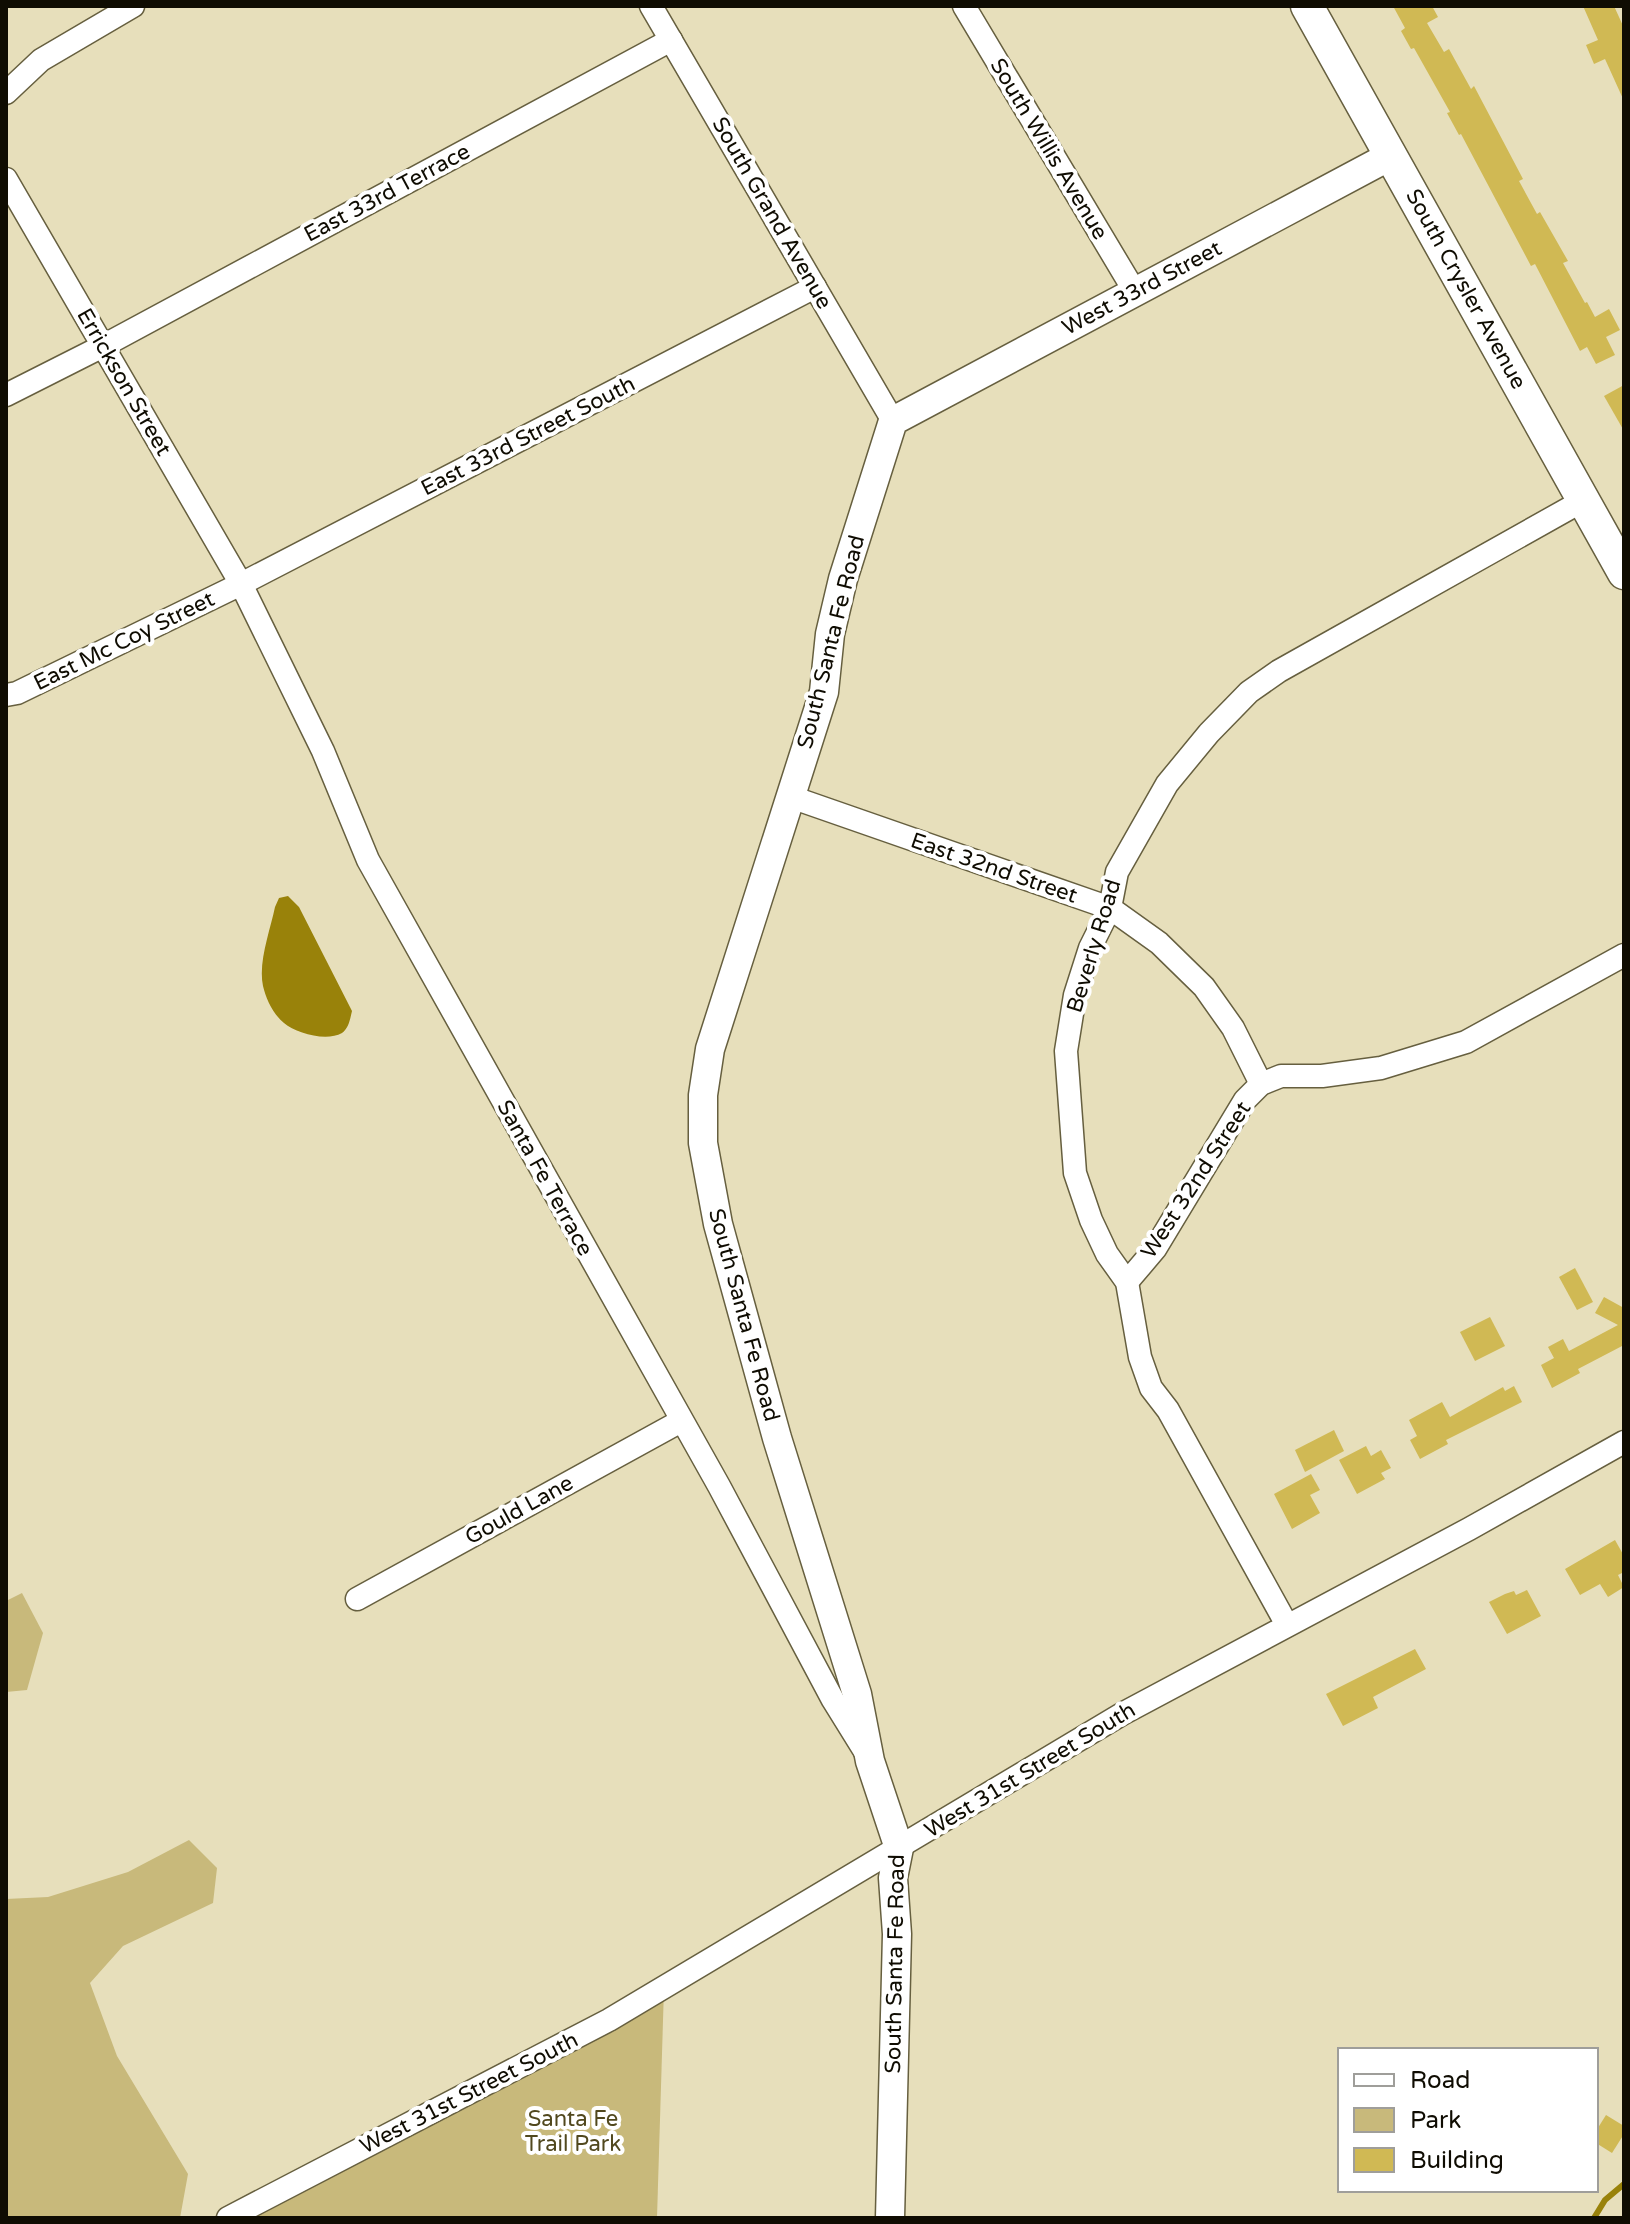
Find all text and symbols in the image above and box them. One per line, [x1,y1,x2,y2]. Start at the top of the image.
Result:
street label: South Willis Avenue [985,54,1113,244]
street label: South Grand Avenue [706,113,838,313]
street label: East 33rd Terrace [300,138,474,248]
street label: South Crysler Avenue [1400,184,1532,394]
street label: West 33rd Street [1058,235,1226,341]
street label: Errickson Street [71,304,177,460]
street label: East 33rd Street South [417,371,639,501]
street label: South Santa Fe Road [792,532,870,752]
street label: East Mc Coy Street [29,586,219,696]
street label: East 32nd Street [907,827,1081,909]
street label: Beverly Road [1061,876,1127,1016]
street label: Santa Fe Terrace [491,1096,599,1260]
street label: West 32nd Street [1136,1097,1256,1263]
street label: South Santa Fe Road [703,1206,785,1424]
street label: Gould Lane [460,1470,578,1550]
street label: West 31st Street South [920,1697,1140,1843]
street label: South Santa Fe Road [880,1854,910,2074]
street label: West 31st Street South [356,2027,582,2159]
legend [1338,2048,1598,2192]
text: Road [1410,2066,1470,2095]
park label: Santa Fe Trail Park [525,2106,621,2157]
text: Park [1410,2106,1461,2135]
text: Building [1410,2146,1504,2175]

